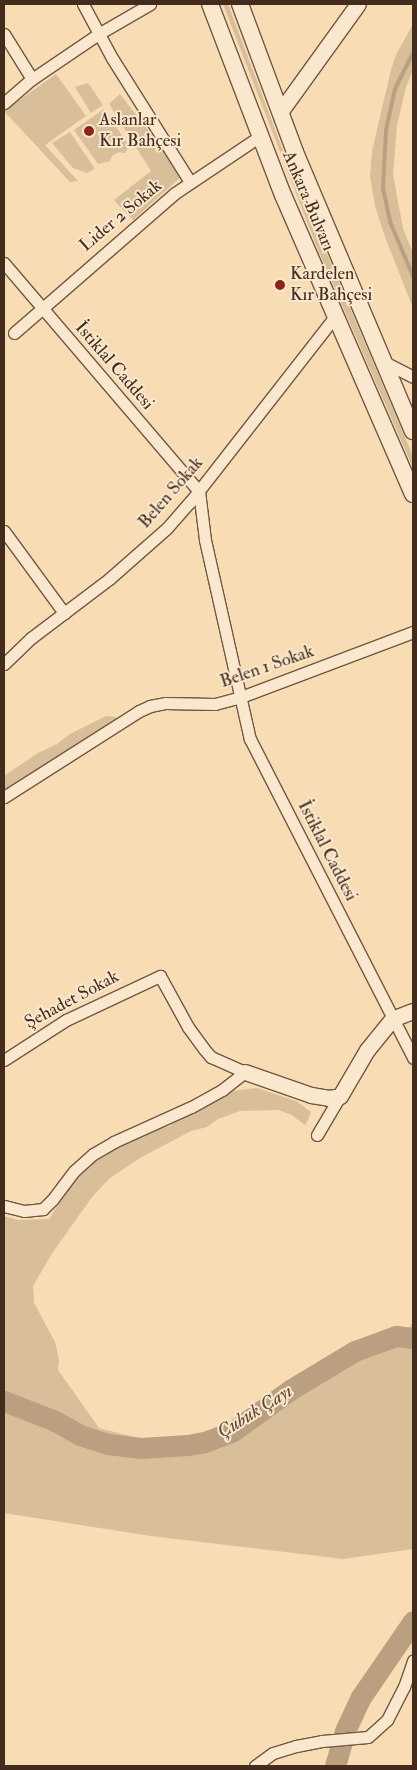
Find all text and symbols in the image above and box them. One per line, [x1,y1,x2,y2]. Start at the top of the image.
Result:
place label: Aslanlar Kır Bahçesi [99,110,181,152]
marker: Aslanlar Kır Bahçesi [83,125,95,137]
street label: Ankara Bulvarı [277,148,339,254]
street label: Lider 2 Sokak [76,175,166,257]
place label: Kardelen Kır Bahçesi [290,264,372,306]
marker: Kardelen Kır Bahçesi [274,279,286,291]
street label: İstiklal Caddesi [70,317,158,415]
street label: Belen Sokak [134,453,208,533]
street label: Belen 1 Sokak [217,641,317,693]
street label: İstiklal Caddesi [292,797,362,905]
street label: Şehadet Sokak [21,966,123,1034]
water label: Çubuk Çayı [213,1380,297,1444]

